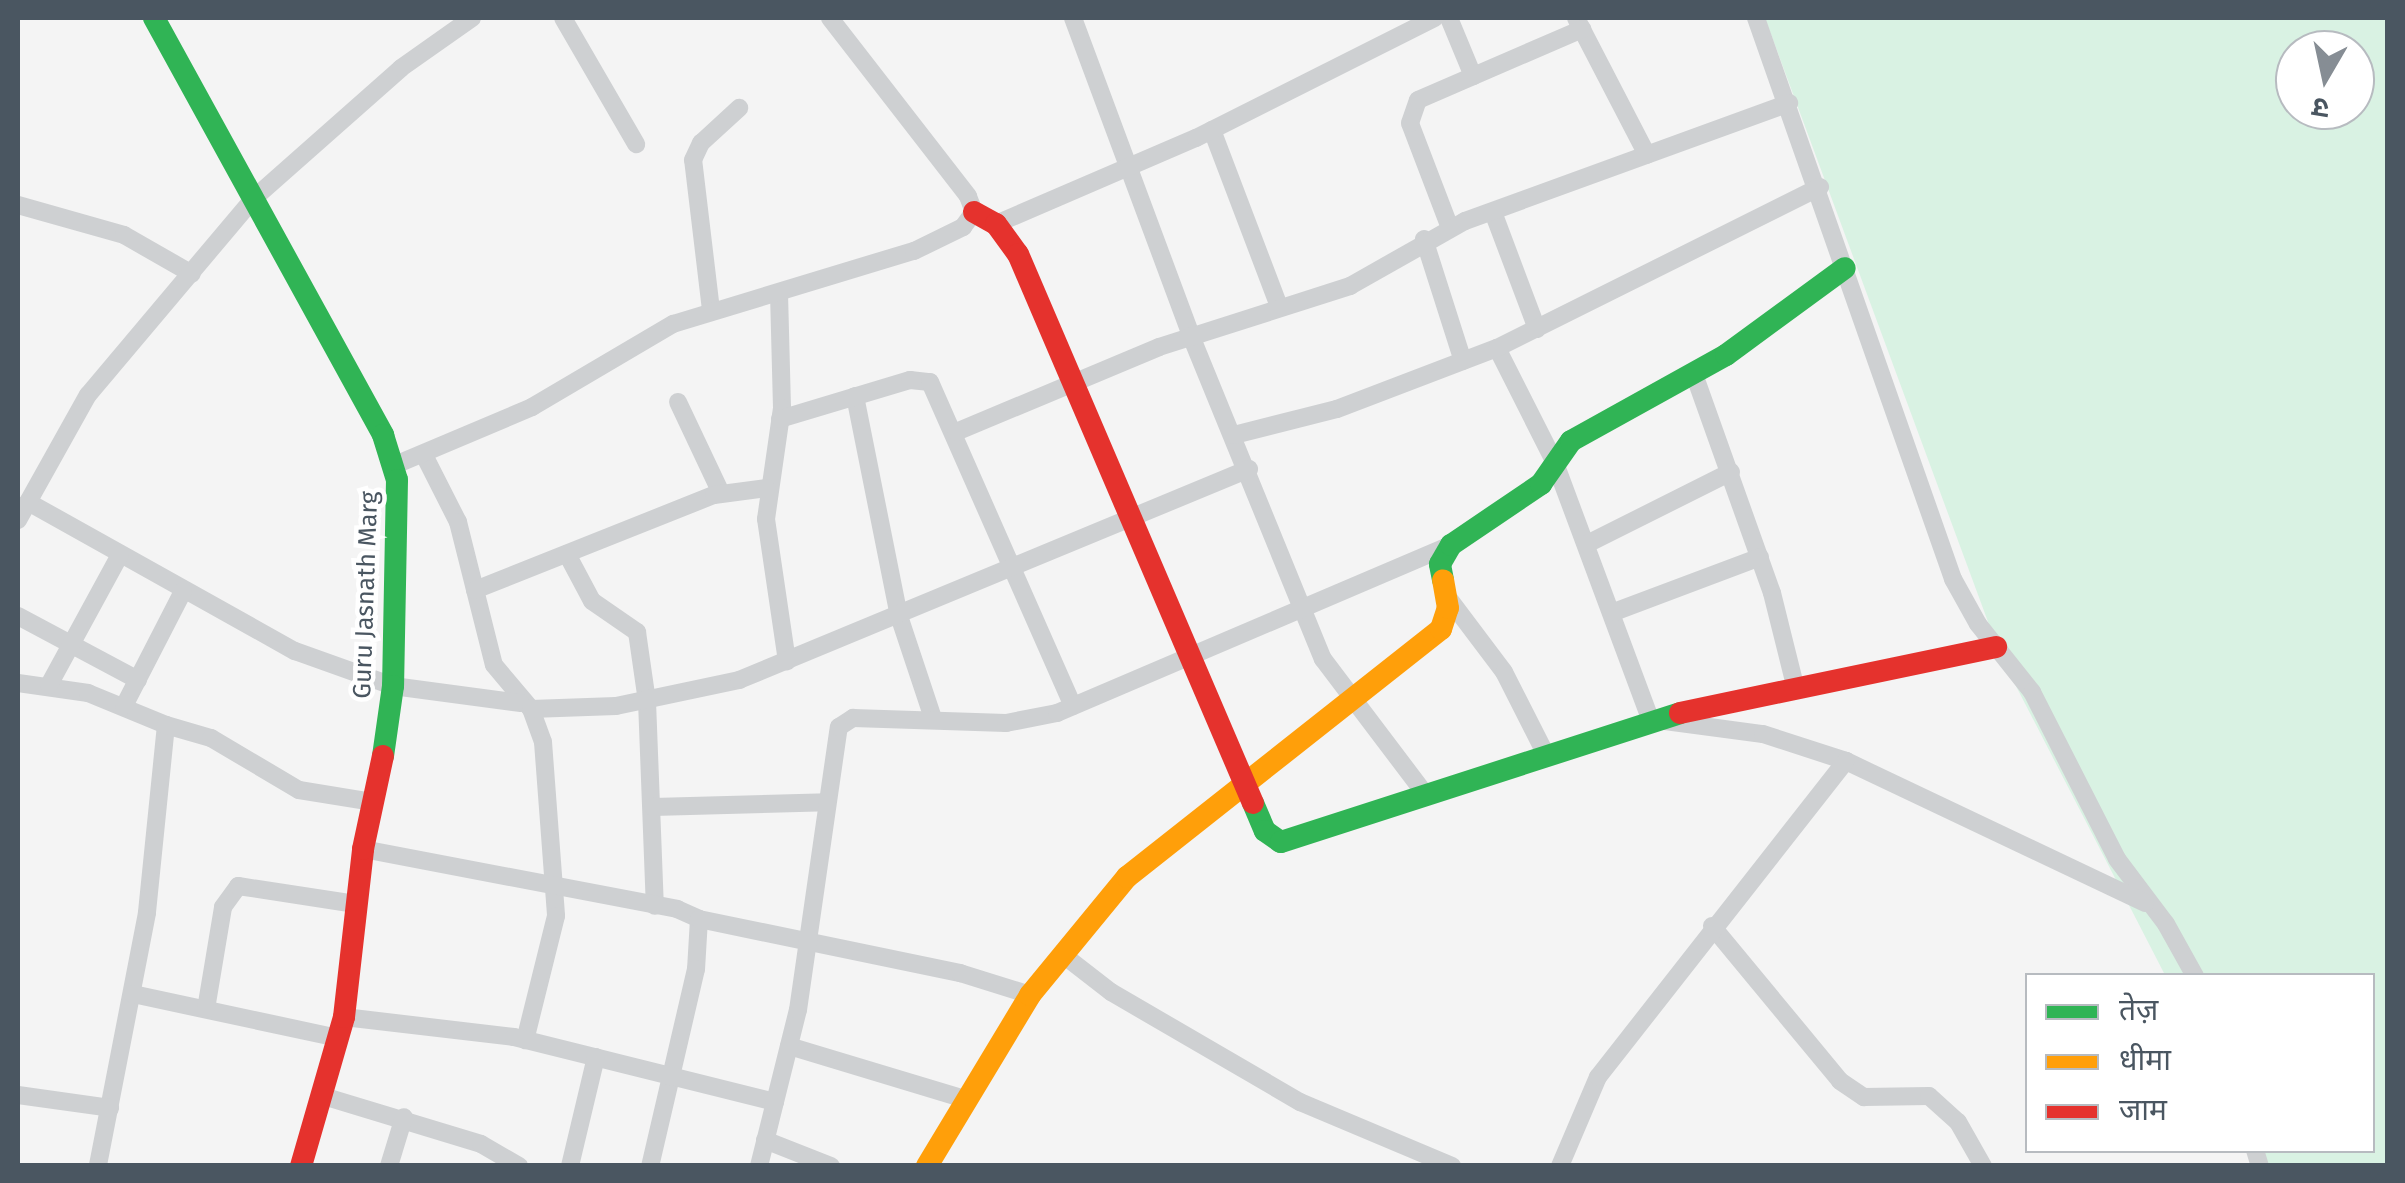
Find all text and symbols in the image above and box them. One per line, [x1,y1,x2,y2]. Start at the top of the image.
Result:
north arrow [2275,30,2375,130]
text: उ [2310,91,2331,126]
street label: Guru Jasnath Marg [347,491,385,699]
legend [2025,973,2375,1153]
text: तेज़ [2119,992,2158,1028]
text: धीमा [2119,1042,2171,1078]
text: जाम [2119,1092,2167,1128]

